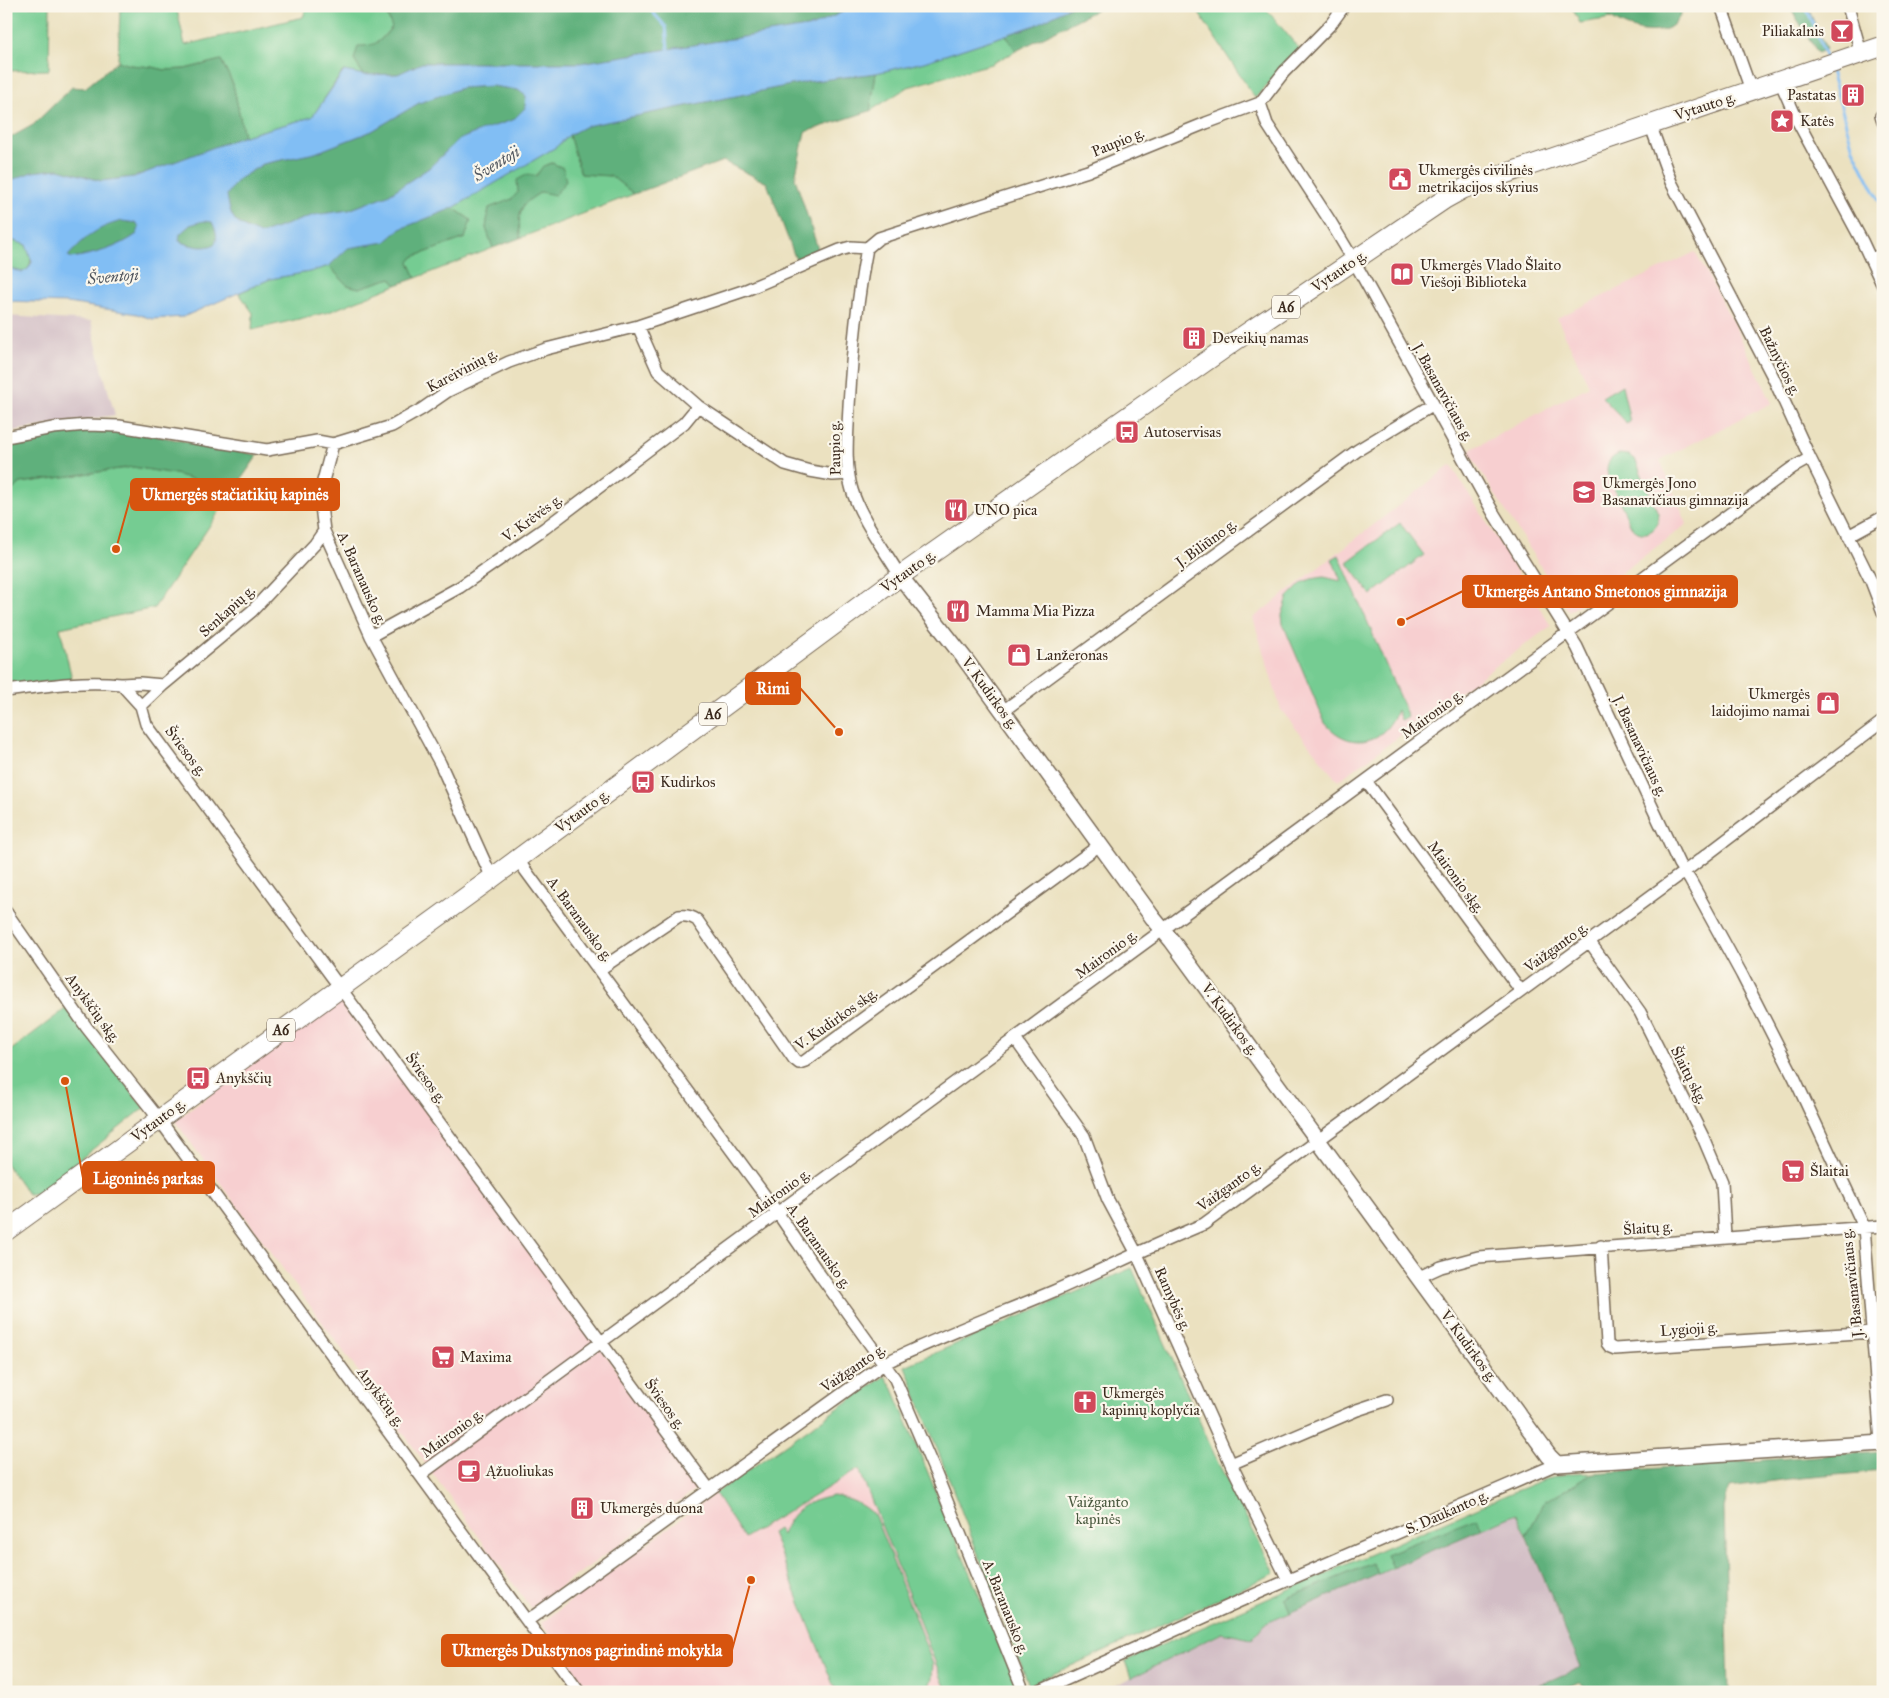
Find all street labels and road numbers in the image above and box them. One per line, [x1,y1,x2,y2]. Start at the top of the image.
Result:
street label: Vytauto g. [1671,88,1738,125]
street label: Paupio g. [1089,123,1147,161]
street label: Vytauto g. [1307,246,1370,297]
road number: A6 [1272,296,1300,318]
street label: Bažnyčios g. [1756,323,1804,399]
street label: J. Basanavičiaus g. [1407,338,1477,445]
street label: Kareivinių g. [424,344,500,396]
street label: Paupio g. [826,420,844,476]
street label: V. Krėvės g. [498,490,566,547]
street label: J. Biliūno g. [1170,515,1241,573]
street label: A. Baranausko g. [333,528,391,628]
street label: Vytauto g. [876,546,939,597]
street label: Senkapių g. [195,581,259,641]
street label: V. Kudirkos g. [957,653,1022,733]
street label: Maironio g. [1397,685,1467,743]
street label: J. Basanavičiaus g. [1607,691,1671,800]
road number: A6 [699,702,727,726]
street label: Šviesos g. [161,722,211,780]
street label: Vytauto g. [550,785,613,837]
street label: Maironio skg. [1424,837,1488,917]
street label: A. Baranausko g. [543,872,617,965]
street label: Vaižganto g. [1520,918,1591,977]
street label: Maironio g. [1071,925,1141,983]
street label: Anykščių skg. [61,969,124,1046]
street label: V. Kudirkos g. [1197,979,1262,1059]
street label: V. Kudirkos skg. [790,984,881,1055]
road number: A6 [267,1018,295,1042]
street label: Šlaitų skg. [1667,1043,1712,1107]
street label: Šviesos g. [402,1049,451,1107]
street label: Vytauto g. [126,1094,189,1146]
street label: Vaižganto g. [1193,1157,1264,1216]
street label: Maironio g. [744,1164,814,1222]
street label: A. Baranausko g. [782,1199,855,1292]
street label: Šlaitų g. [1623,1216,1673,1239]
street label: J. Basanavičiaus g. [1837,1228,1868,1340]
street label: Ramybės g. [1151,1264,1195,1334]
street label: V. Kudirkos g. [1436,1306,1501,1386]
street label: Lygioji g. [1660,1318,1718,1340]
street label: Vaižganto g. [816,1340,889,1397]
street label: Anykščių g. [353,1363,409,1430]
street label: Šviesos g. [641,1375,690,1433]
street label: Maironio g. [417,1404,487,1462]
street label: S. Daukanto g. [1403,1486,1491,1538]
street label: A. Baranausko g. [978,1556,1033,1657]

